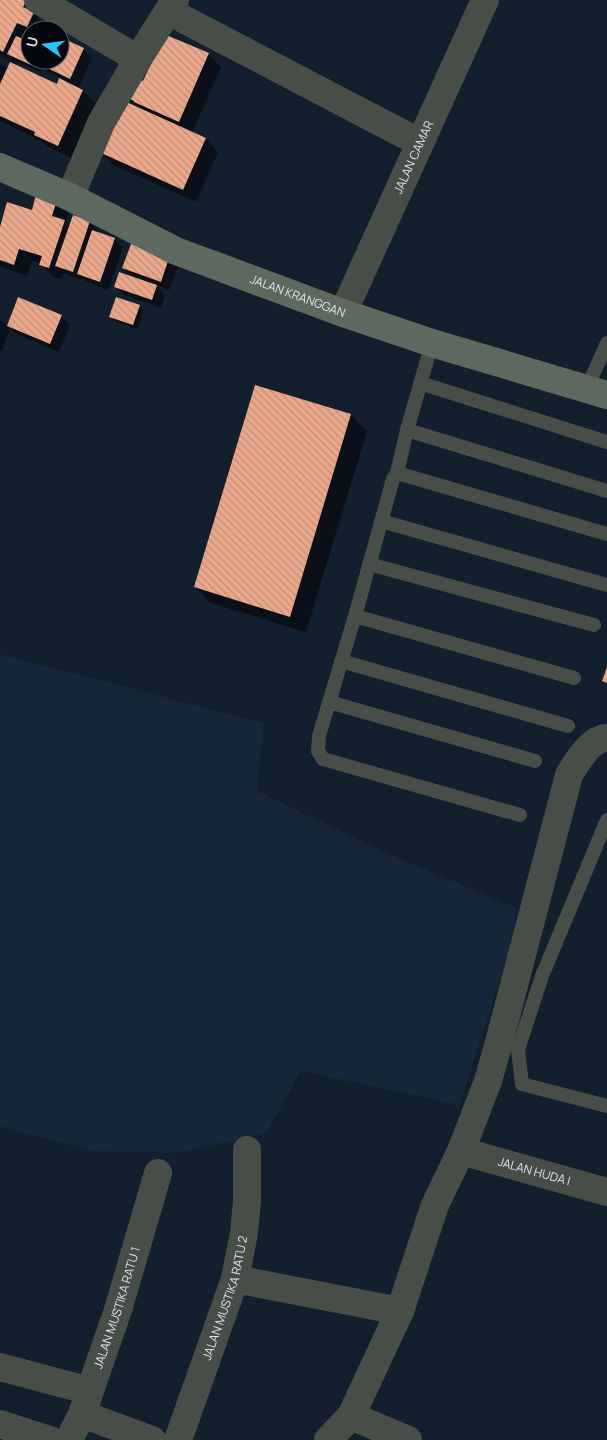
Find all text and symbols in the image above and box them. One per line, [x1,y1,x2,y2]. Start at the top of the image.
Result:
north arrow [20,20,70,70]
text: U [21,35,42,49]
street label: JALAN CAMAR [389,117,437,196]
street label: JALAN KRANGGAN [248,270,348,321]
street label: JALAN HUDA I [496,1153,573,1189]
street label: JALAN MUSTIKA RATU 2 [198,1234,251,1362]
street label: JALAN MUSTIKA RATU 1 [89,1245,144,1371]

